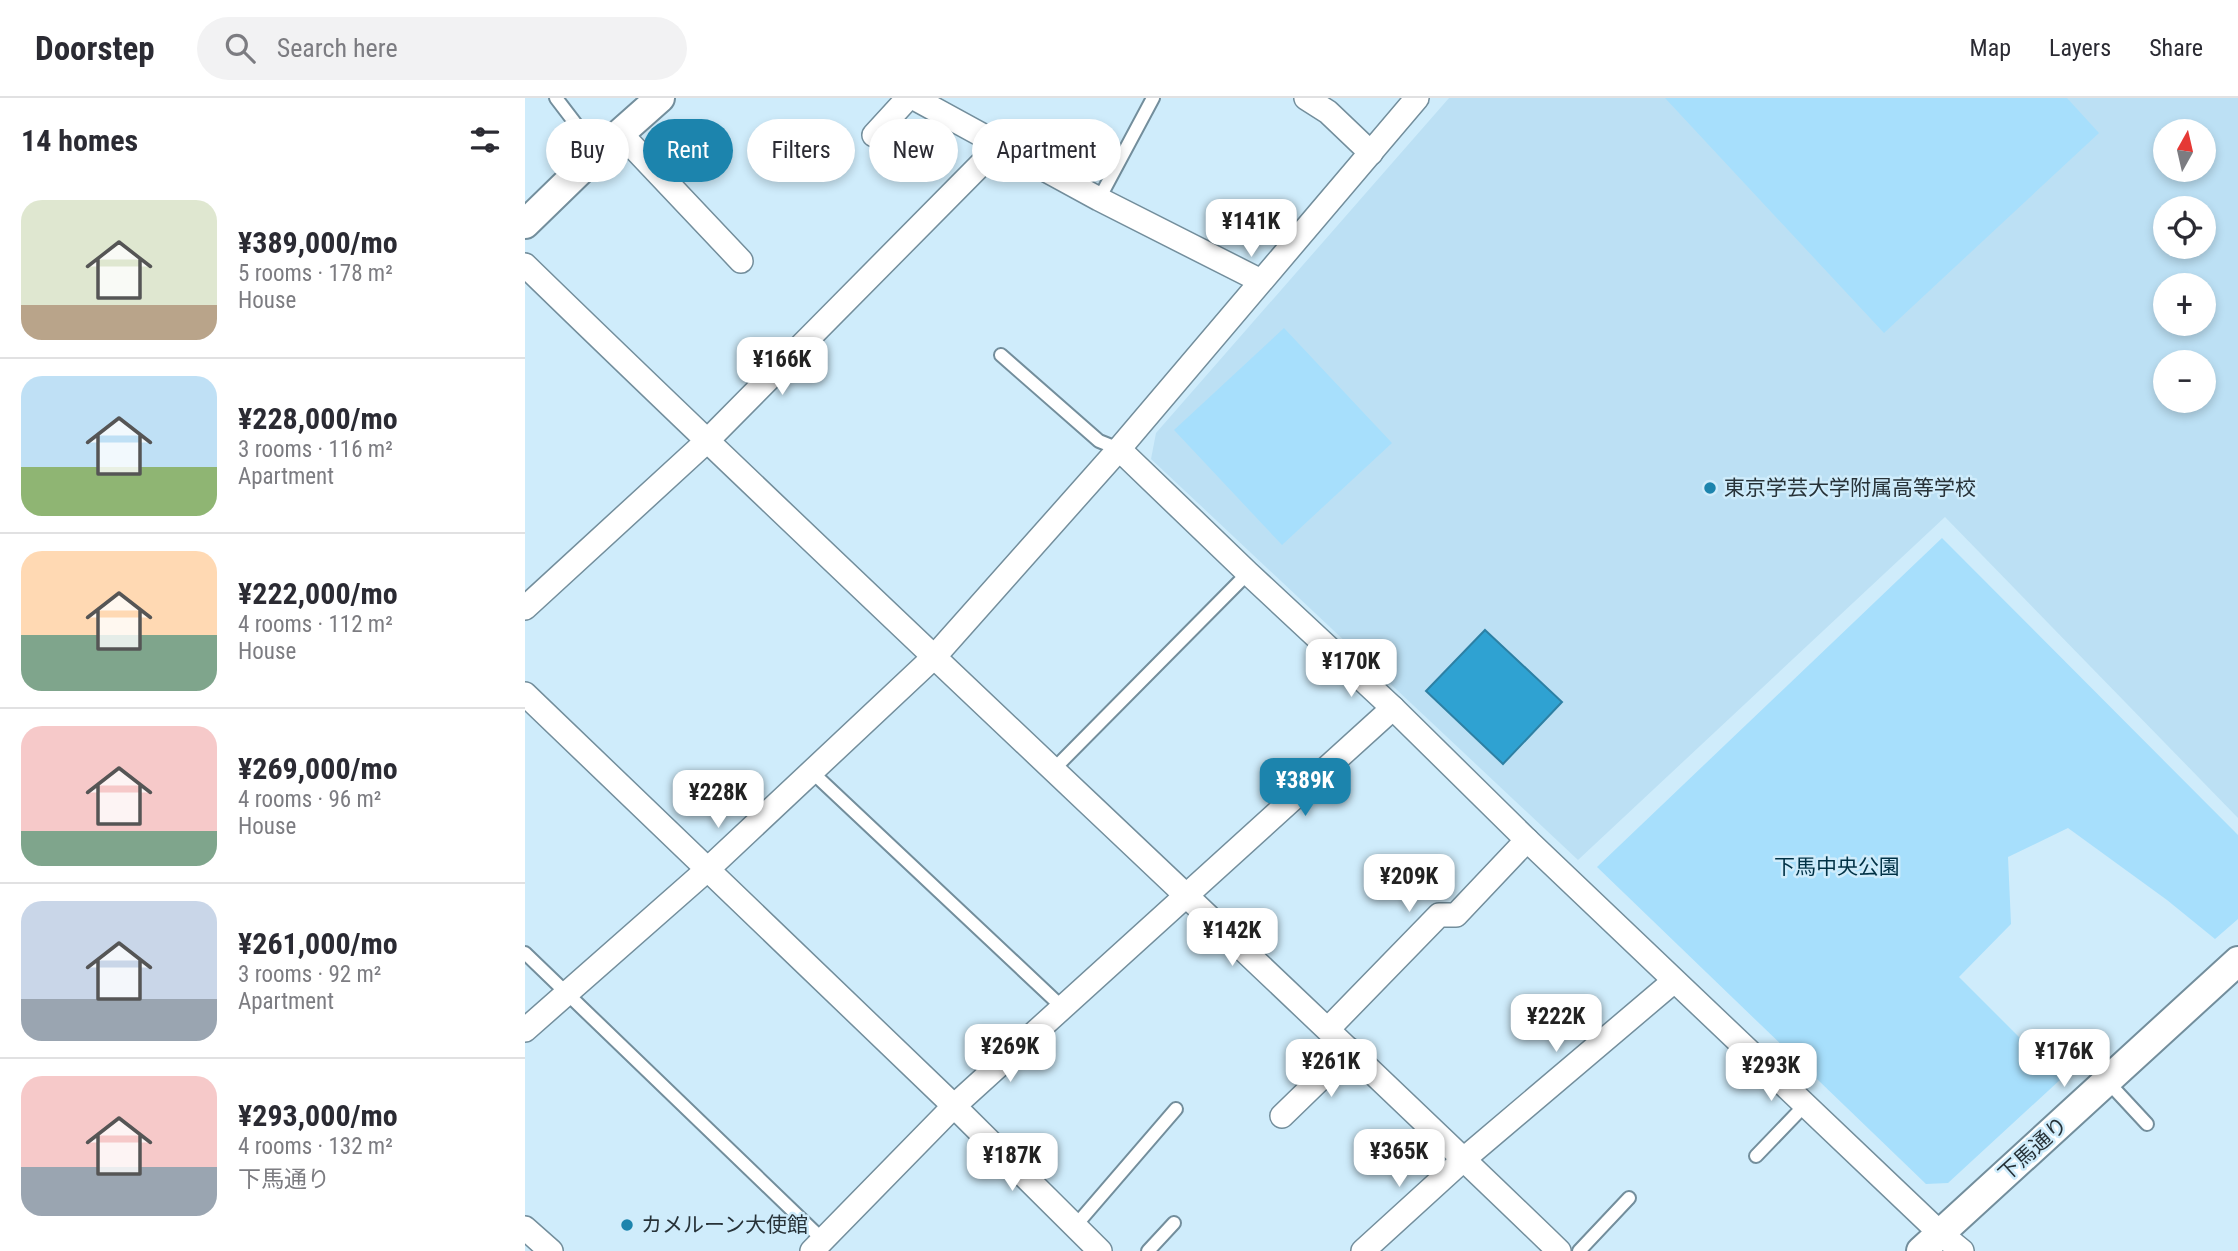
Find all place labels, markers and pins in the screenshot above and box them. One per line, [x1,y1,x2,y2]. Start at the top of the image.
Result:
pin: ¥141K [1202,200,1300,259]
pin: ¥166K [733,338,831,397]
place label: 東京学芸大学附属高等学校 [1724,476,1976,500]
marker: 東京学芸大学附属高等学校 [1702,480,1718,496]
pin: ¥170K [1302,640,1400,699]
pin: ¥389K [1256,758,1354,818]
pin: ¥228K [669,770,767,830]
pin: ¥209K [1360,854,1458,914]
pin: ¥142K [1183,908,1281,968]
pin: ¥222K [1507,995,1605,1054]
pin: ¥269K [961,1024,1059,1084]
pin: ¥176K [2015,1030,2113,1089]
pin: ¥261K [1282,1040,1380,1099]
pin: ¥293K [1722,1044,1820,1103]
pin: ¥365K [1350,1130,1448,1189]
pin: ¥187K [963,1134,1061,1193]
place label: カメルーン大使館 [641,1213,808,1237]
marker: カメルーン大使館 [619,1217,635,1233]

